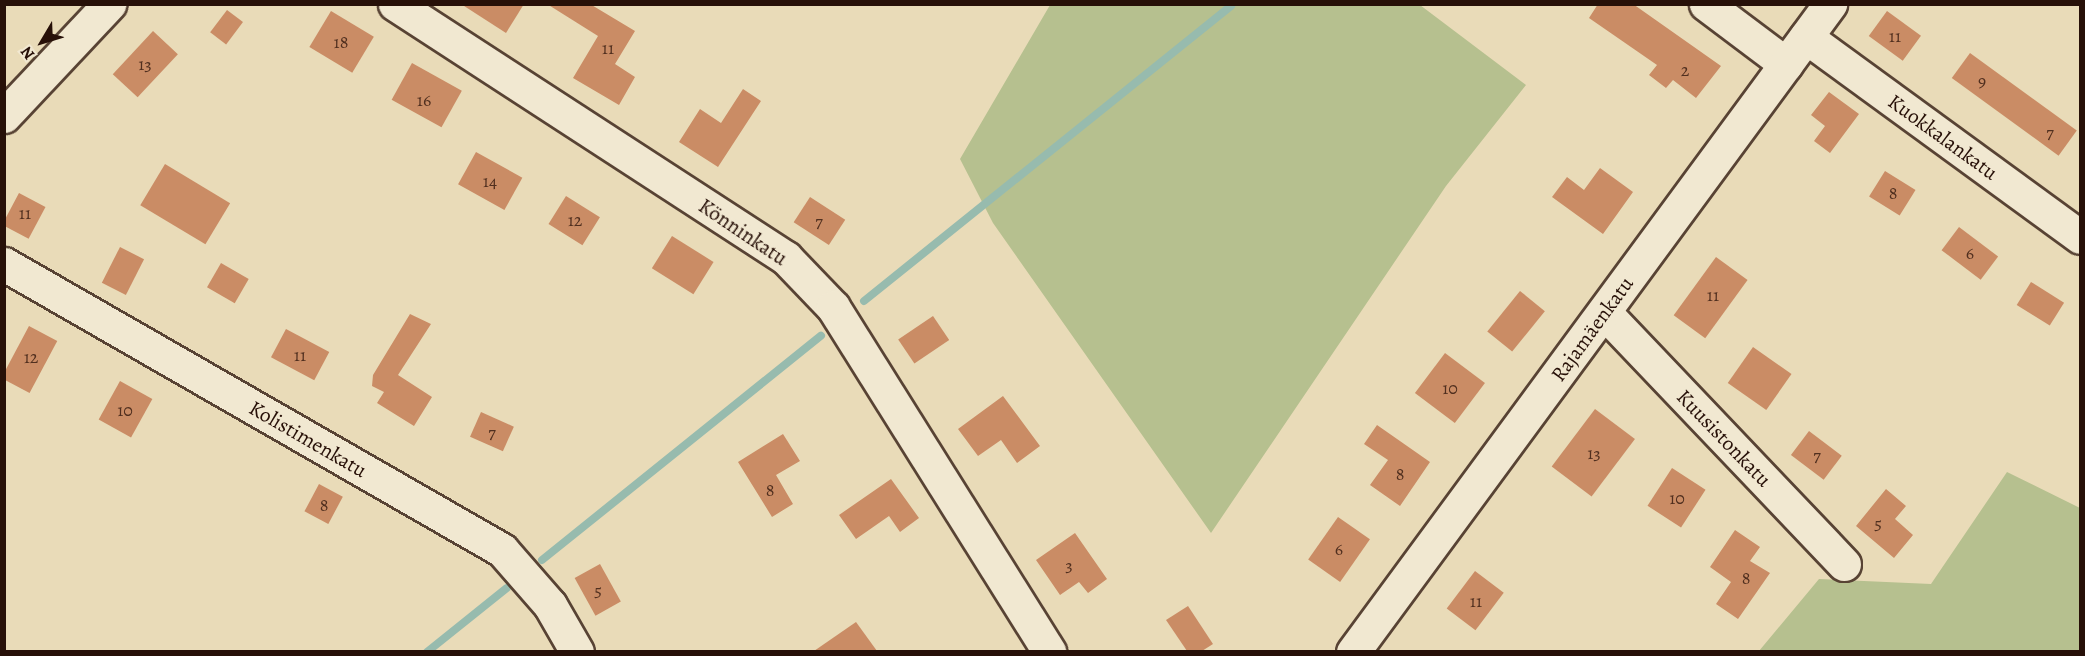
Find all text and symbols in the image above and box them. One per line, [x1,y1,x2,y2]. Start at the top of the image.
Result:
north arrow [12,12,72,72]
house number: 11 [1889,25,1901,47]
house number: 18 [334,31,348,53]
house number: 11 [602,37,614,59]
text: N [16,42,40,64]
house number: 13 [138,53,152,75]
house number: 2 [1681,59,1689,81]
house number: 9 [1978,70,1986,92]
house number: 16 [417,89,431,111]
street label: Kuokkalankatu [1883,89,2003,185]
house number: 7 [2046,121,2054,143]
house number: 14 [483,170,497,192]
house number: 8 [1889,182,1897,204]
street label: Könninkatu [694,193,792,271]
house number: 11 [19,202,31,224]
house number: 12 [568,209,582,231]
house number: 7 [815,210,823,232]
house number: 6 [1966,242,1974,264]
street label: Rajamäenkatu [1546,272,1638,386]
house number: 11 [1707,284,1719,306]
house number: 11 [294,344,306,366]
house number: 12 [24,346,38,368]
house number: 10 [1442,377,1458,399]
street label: Kuusistonkatu [1671,384,1777,492]
street label: Kolistimenkatu [245,395,371,483]
house number: 10 [117,399,133,421]
house number: 7 [488,421,496,443]
house number: 13 [1587,442,1601,464]
house number: 7 [1813,444,1821,466]
house number: 8 [1396,463,1404,485]
house number: 8 [766,479,774,501]
house number: 10 [1669,487,1685,509]
house number: 8 [320,494,328,516]
house number: 5 [1874,512,1882,534]
house number: 6 [1335,538,1343,560]
house number: 3 [1065,554,1073,576]
house number: 8 [1742,567,1750,589]
house number: 5 [594,579,602,601]
house number: 11 [1470,590,1482,612]

